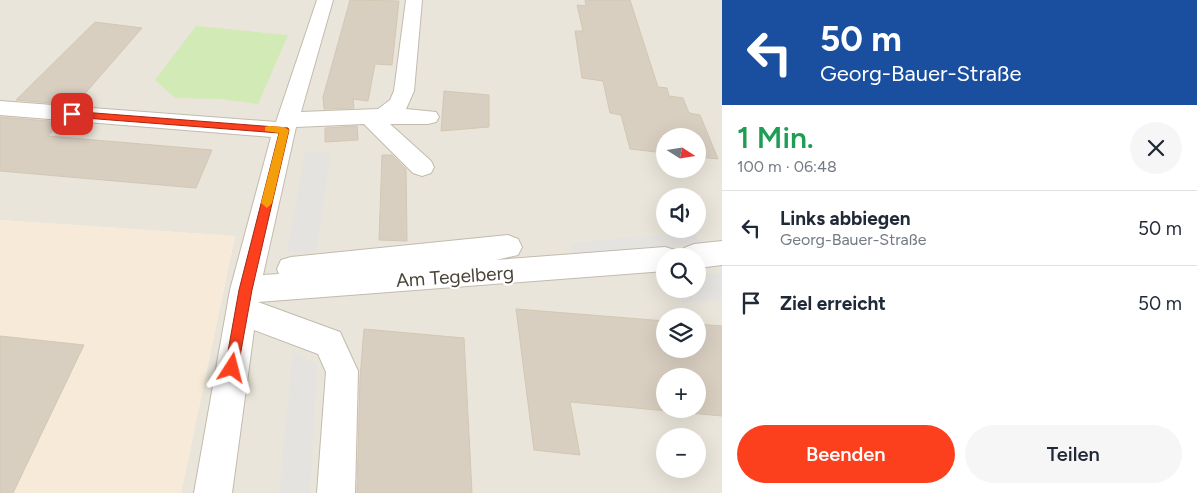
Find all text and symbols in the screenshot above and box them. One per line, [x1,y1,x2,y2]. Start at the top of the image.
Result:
text: 50 m [820,18,902,60]
icon: left [737,20,802,85]
text: Georg-Bauer-Straße [820,60,1021,87]
pin [51,93,93,135]
icon: arrive [58,100,86,128]
text: 1 Min. [737,119,814,156]
button: close [1130,122,1182,174]
north arrow [656,128,706,178]
map controls [656,128,706,478]
text: 100 m · 06:48 [737,157,837,176]
button: sound [656,188,706,238]
text: Links abbiegen [780,207,911,230]
icon: left [737,214,765,242]
text: 50 m [1138,217,1182,240]
text: Georg-Bauer-Straße [780,230,927,249]
button: search [656,248,706,298]
street label: Am Tegelberg [395,261,515,292]
icon: arrive [737,289,765,317]
text: Ziel erreicht [780,292,886,315]
text: 50 m [1138,292,1182,315]
button: layers [656,308,706,358]
position arrow [205,341,257,393]
button: + [656,368,706,418]
button: Beenden [737,425,955,483]
button: Teilen [965,425,1182,483]
button: − [656,428,706,478]

